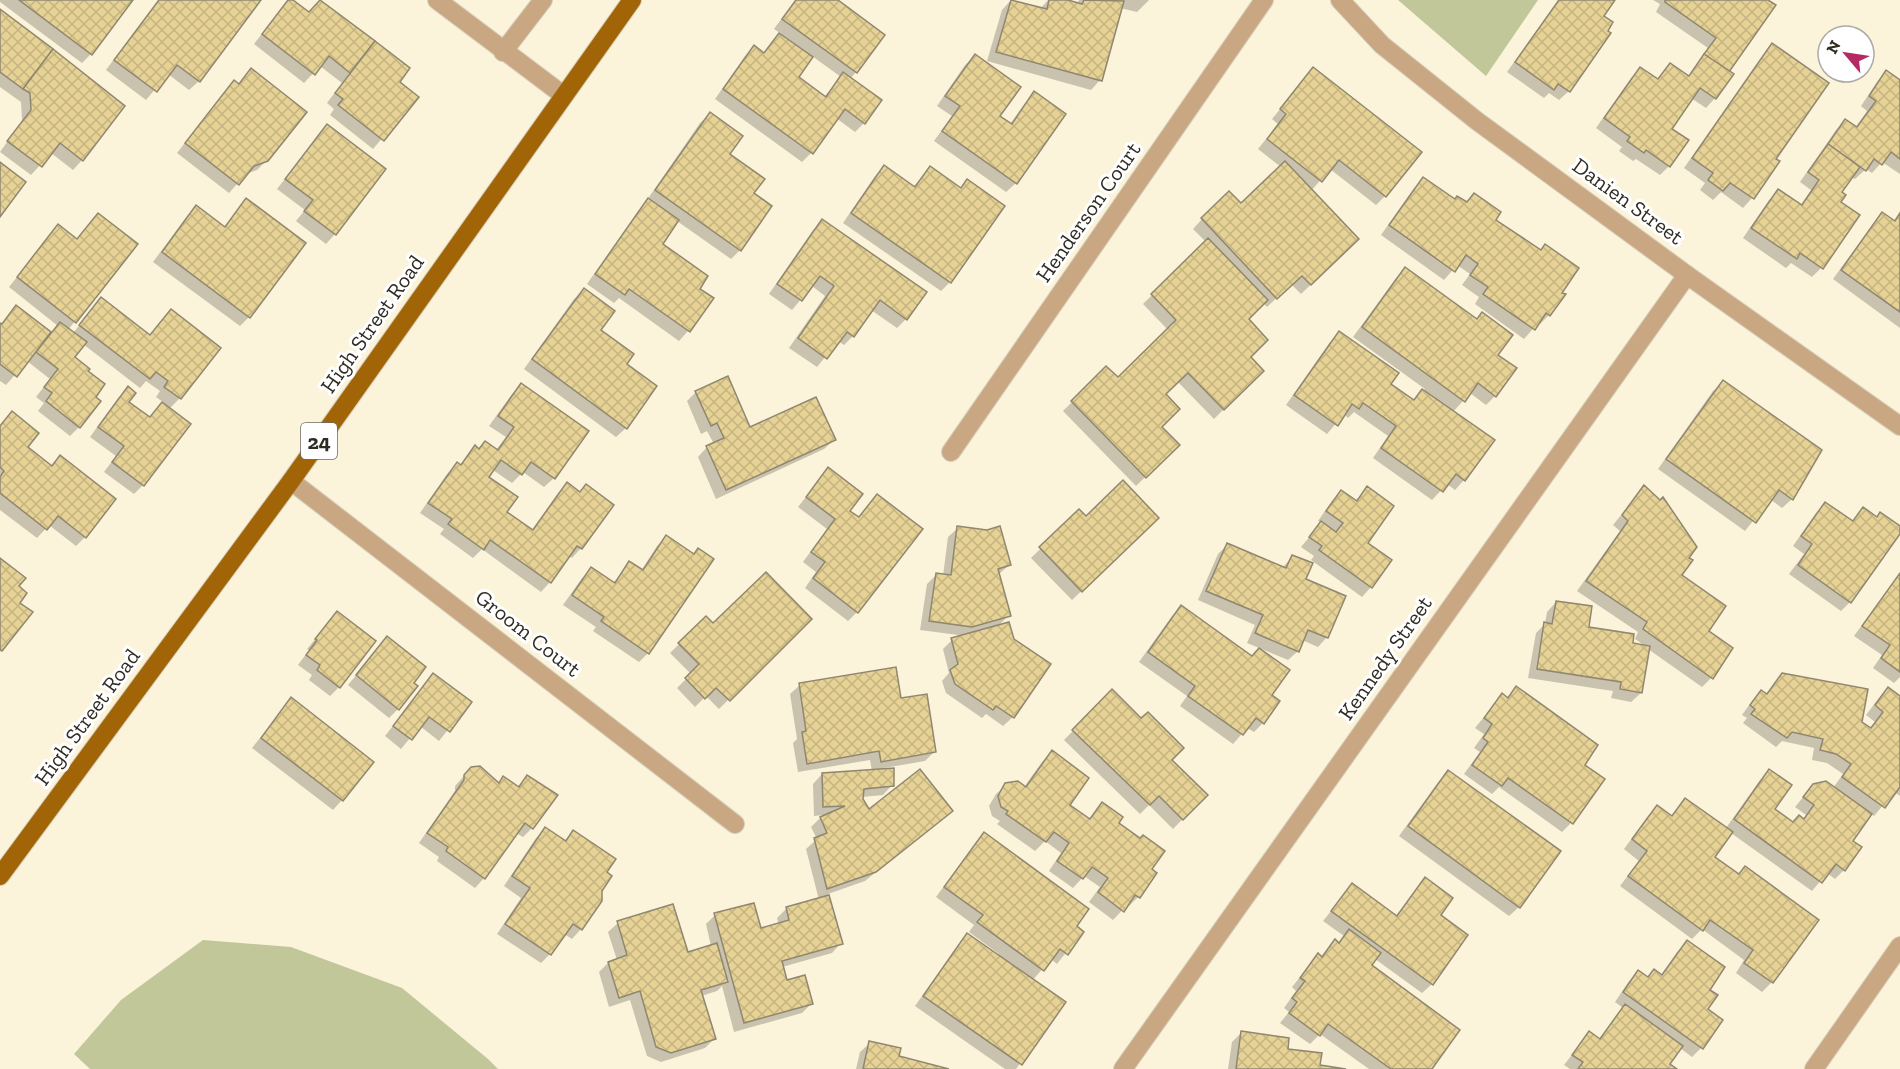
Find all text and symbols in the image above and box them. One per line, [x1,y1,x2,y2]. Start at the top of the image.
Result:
north arrow [1816,24,1876,84]
text: N [1822,37,1845,57]
street label: Henderson Court [1030,136,1147,287]
street label: Danien Street [1567,152,1689,251]
street label: High Street Road [314,250,430,398]
road number: 24 [301,423,337,459]
street label: Groom Court [470,583,587,683]
street label: Kennedy Street [1332,590,1438,725]
street label: High Street Road [28,643,146,791]

